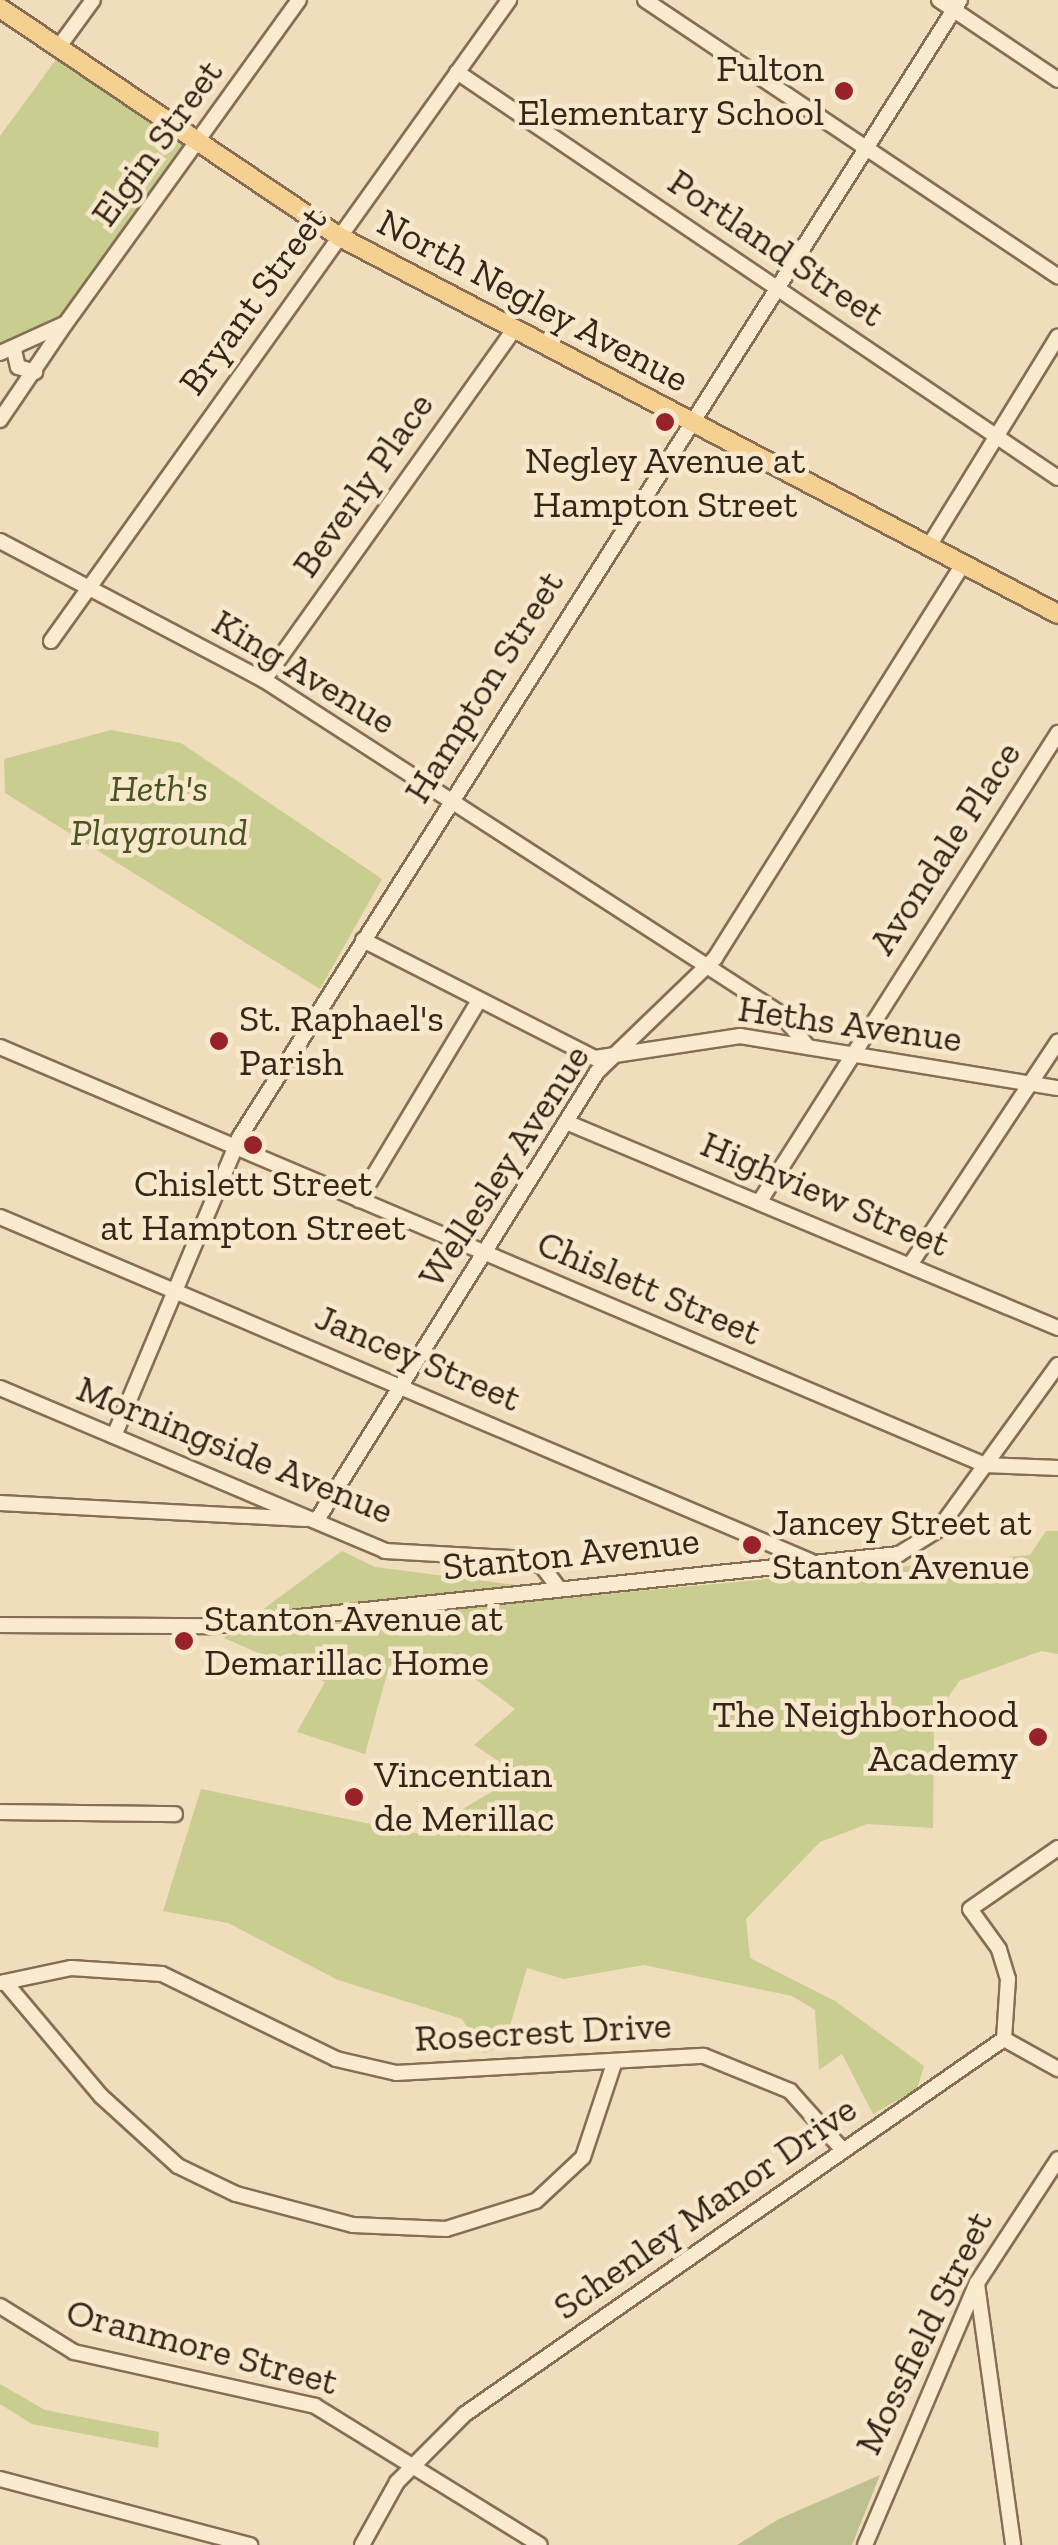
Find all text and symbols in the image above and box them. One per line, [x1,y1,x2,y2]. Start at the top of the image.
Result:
place label: Fulton Elementary School [517,46,824,136]
street label: Elgin Street [81,51,233,235]
marker: Fulton Elementary School [833,80,855,102]
street label: Portland Street [659,159,893,337]
street label: Bryant Street [170,198,336,404]
street label: North Negley Avenue [369,199,697,403]
street label: Beverly Place [282,384,444,586]
marker: Negley Avenue at Hampton Street [654,411,676,433]
place label: Negley Avenue at Hampton Street [524,438,806,528]
street label: Hampton Street [395,563,573,811]
street label: King Avenue [204,599,404,745]
street label: Avondale Place [859,733,1031,963]
park label: Heth's Playground [70,766,248,856]
street label: Heths Avenue [735,986,965,1062]
place label: St. Raphael's Parish [239,996,444,1086]
marker: St. Raphael's Parish [208,1030,230,1052]
street label: Wellesley Avenue [408,1035,600,1297]
street label: Highview Street [694,1121,956,1267]
marker: Chislett Street at Hampton Street [242,1134,264,1156]
place label: Chislett Street at Hampton Street [100,1161,406,1250]
street label: Chislett Street [531,1221,767,1355]
street label: Jancey Street [308,1294,528,1422]
street label: Morningside Avenue [70,1366,400,1534]
place label: Jancey Street at Stanton Avenue [772,1500,1032,1590]
street label: Stanton Avenue [440,1518,702,1590]
marker: Jancey Street at Stanton Avenue [741,1534,763,1556]
place label: Stanton Avenue at Demarillac Home [204,1596,504,1686]
marker: Stanton Avenue at Demarillac Home [173,1630,195,1652]
place label: The Neighborhood Academy [712,1692,1018,1782]
marker: The Neighborhood Academy [1027,1726,1049,1748]
place label: Vincentian de Merillac [374,1752,555,1842]
marker: Vincentian de Merillac [343,1786,365,1808]
street label: Rosecrest Drive [413,2003,673,2061]
street label: Schenley Manor Drive [544,2086,866,2330]
street label: Mossfield Street [846,2204,1002,2462]
street label: Oranmore Street [62,2289,342,2405]

